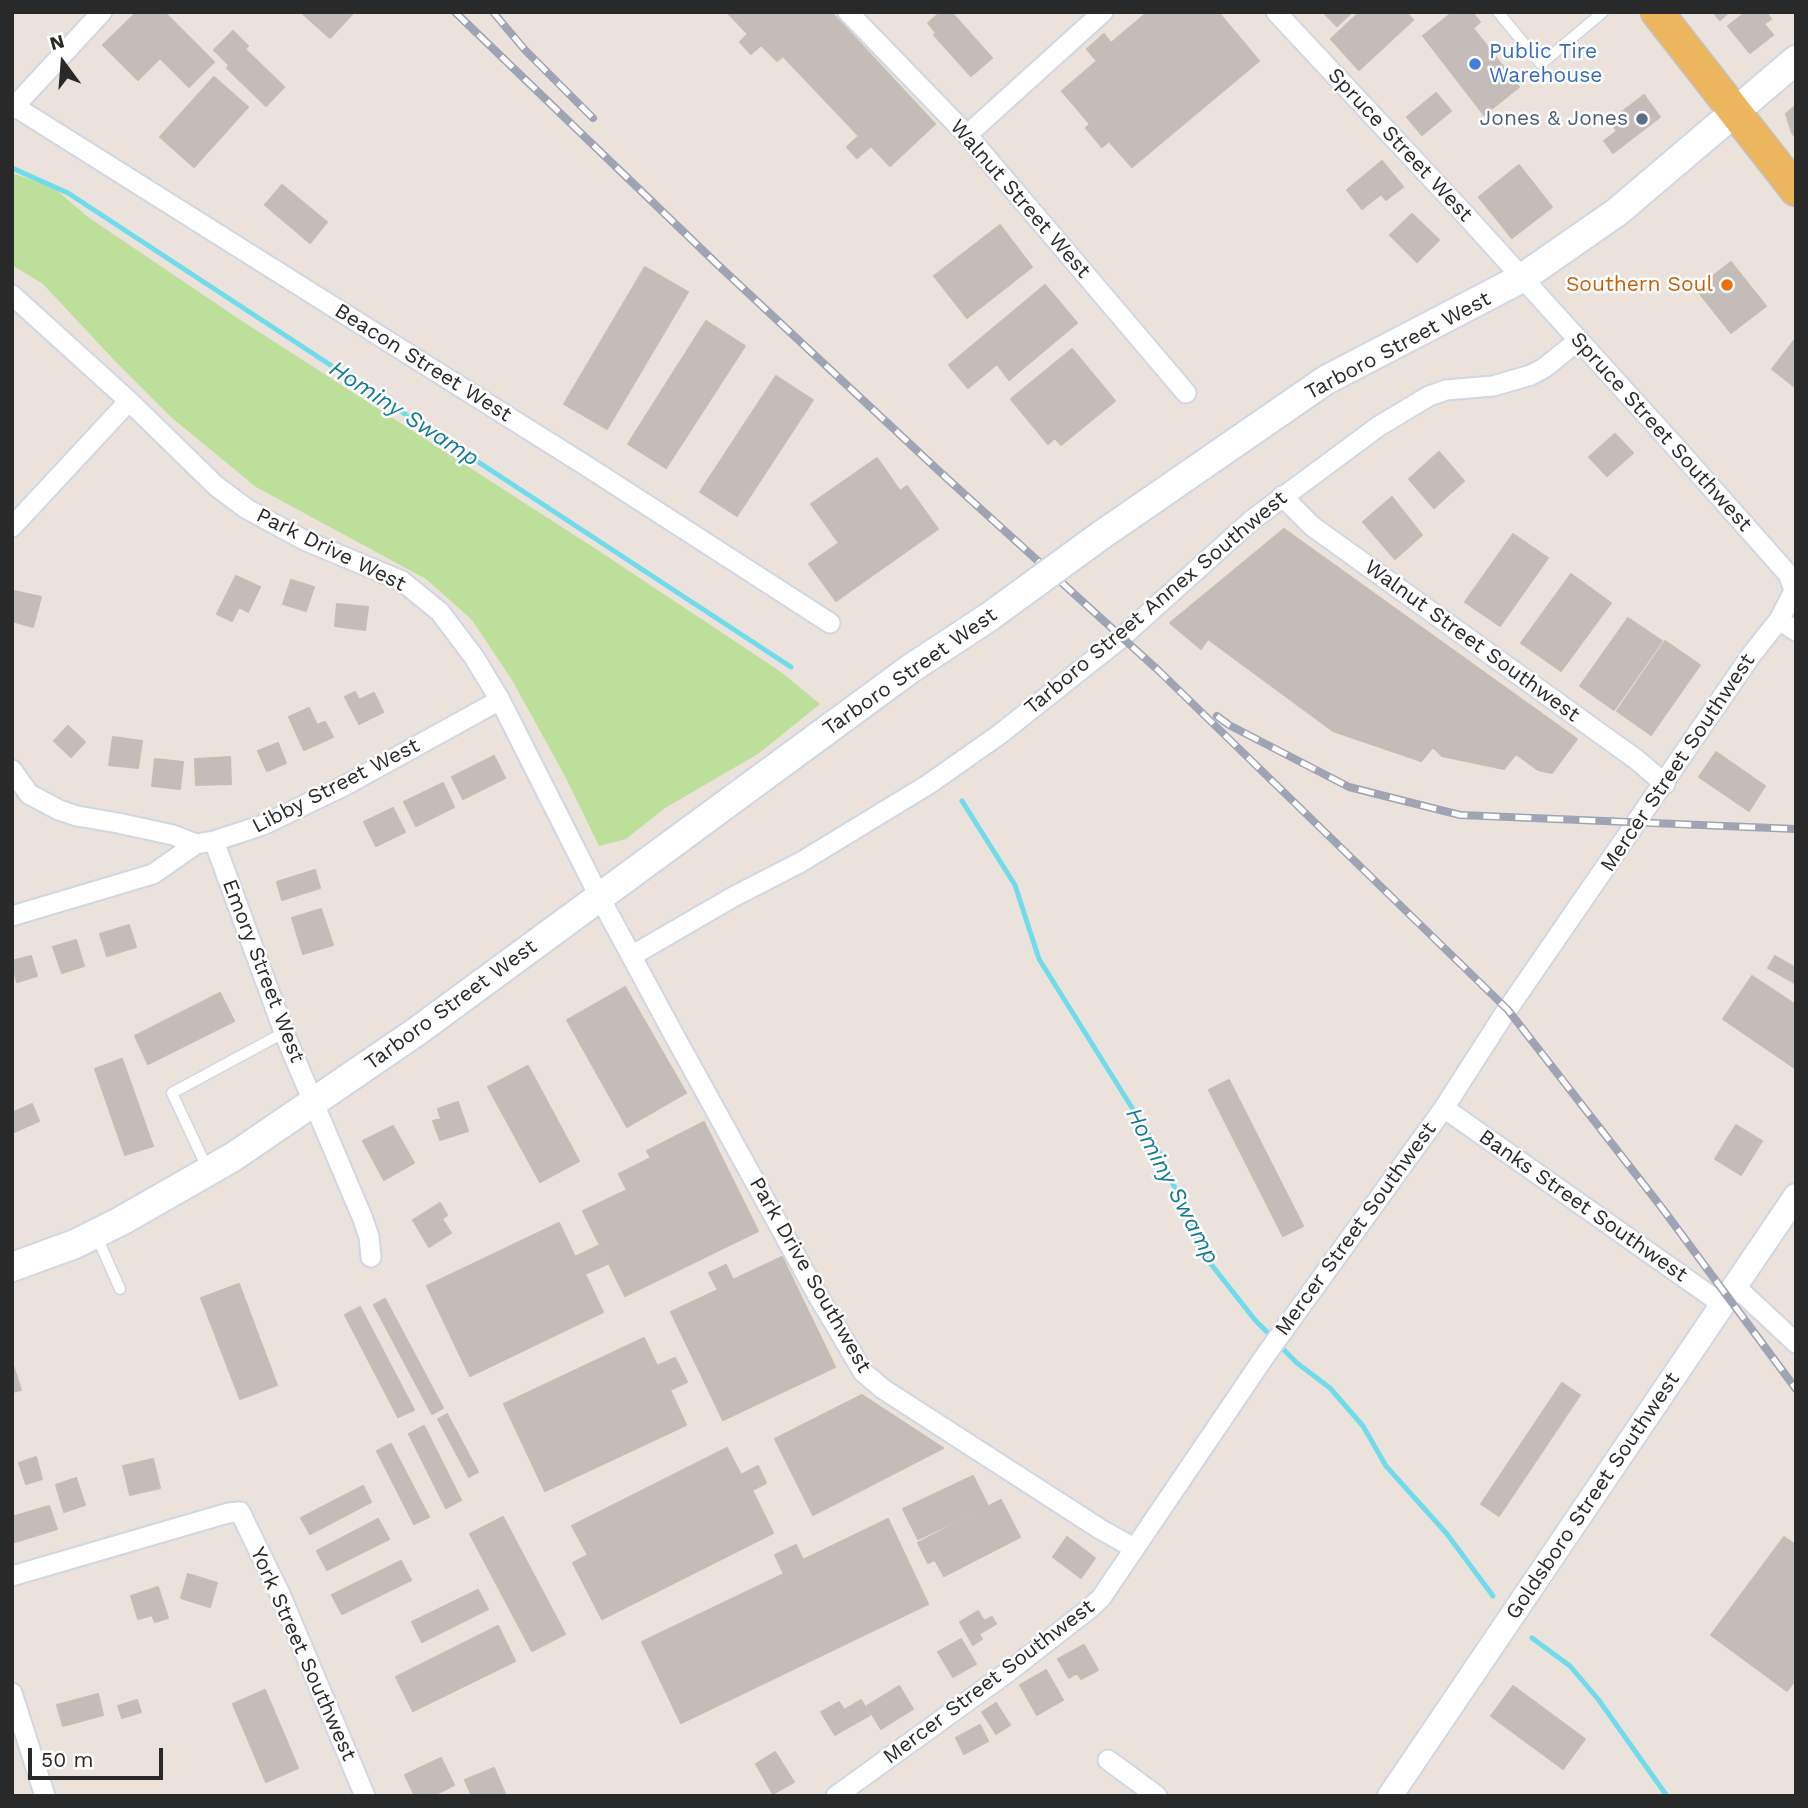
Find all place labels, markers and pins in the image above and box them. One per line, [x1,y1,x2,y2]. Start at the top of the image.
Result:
place label: Public Tire Warehouse [1489,39,1602,89]
marker: Public Tire Warehouse [1467,56,1483,72]
place label: Jones & Jones [1480,106,1628,132]
marker: Jones & Jones [1634,111,1650,127]
place label: Southern Soul [1566,272,1713,298]
marker: Southern Soul [1719,277,1735,293]

